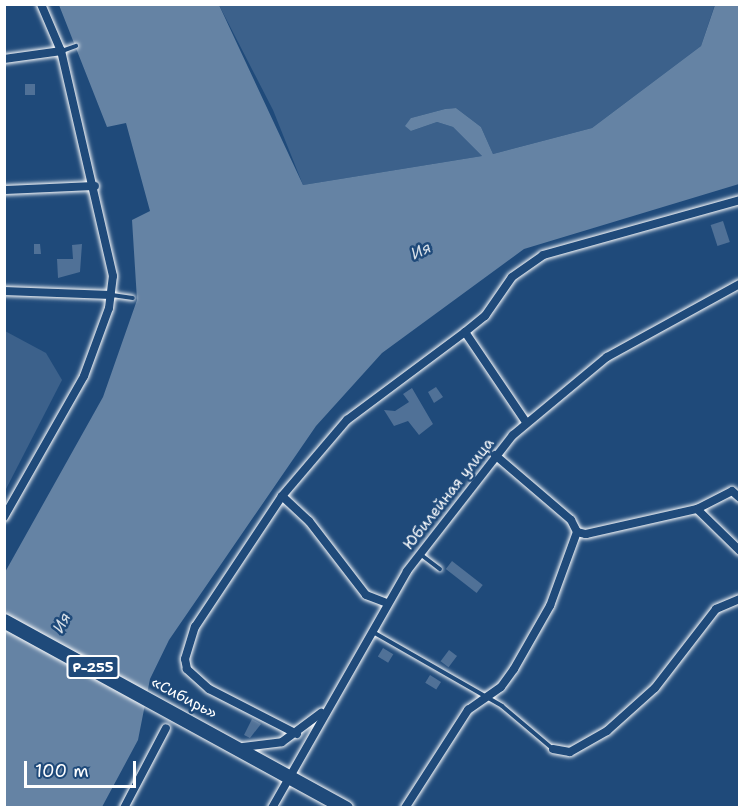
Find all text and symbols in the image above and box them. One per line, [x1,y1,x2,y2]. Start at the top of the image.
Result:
water label: Ия [408,238,434,264]
street label: Юбилейная улица [400,435,498,553]
water label: Ия [49,610,75,636]
road number: Р-255 [66,656,120,678]
street label: «Сибирь» [148,673,220,723]
scale bar [27,749,140,787]
text: 100 m [35,759,89,783]

